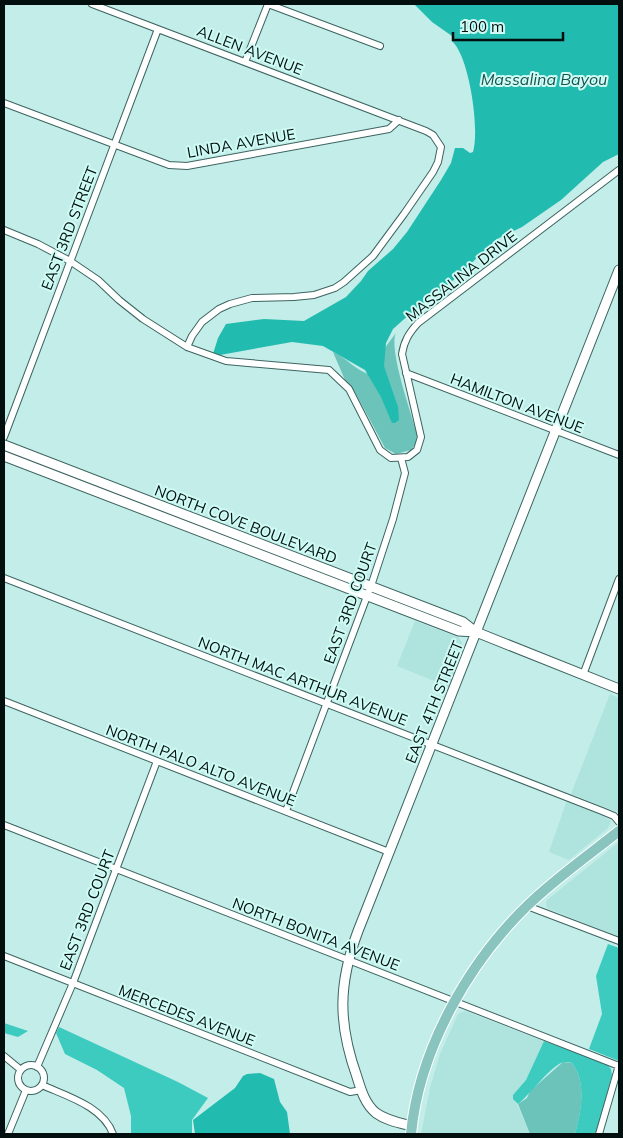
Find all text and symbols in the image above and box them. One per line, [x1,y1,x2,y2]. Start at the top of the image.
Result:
scale bar [453,10,563,42]
text: 100 m [460,17,504,36]
street label: ALLEN AVENUE [194,21,306,79]
water label: Massalina Bayou [481,69,607,89]
street label: LINDA AVENUE [185,124,297,162]
street label: EAST 3RD STREET [37,163,101,293]
street label: MASSALINA DRIVE [401,226,521,325]
street label: HAMILTON AVENUE [448,369,586,437]
street label: NORTH COVE BOULEVARD [152,480,340,568]
street label: EAST 3RD COURT [319,540,381,666]
street label: NORTH MAC ARTHUR AVENUE [196,632,410,730]
street label: EAST 4TH STREET [401,638,467,766]
street label: NORTH PALO ALTO AVENUE [103,720,299,810]
street label: EAST 3RD COURT [55,847,119,973]
street label: NORTH BONITA AVENUE [230,893,402,975]
street label: MERCEDES AVENUE [116,980,258,1050]

